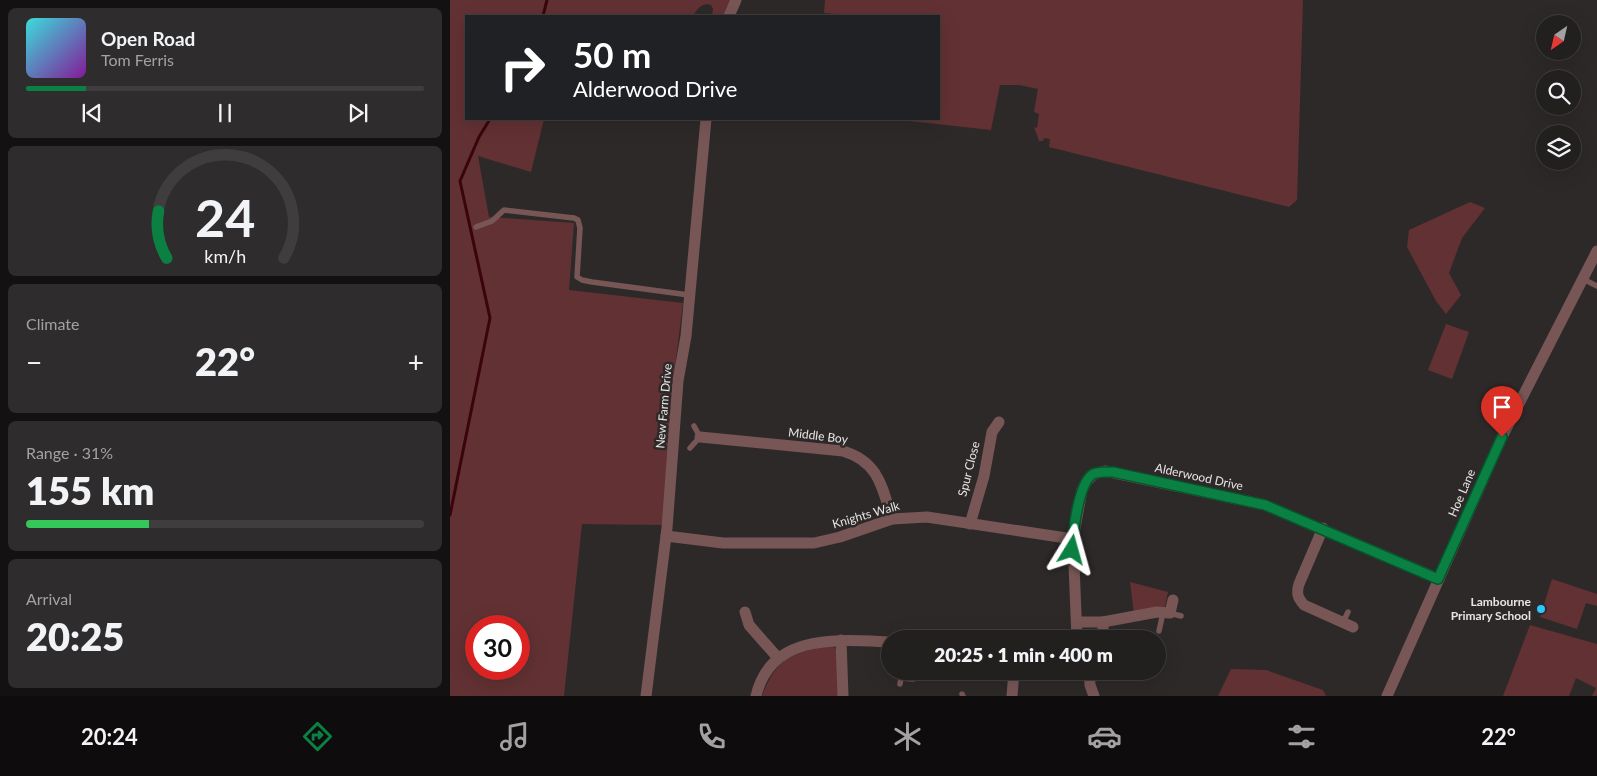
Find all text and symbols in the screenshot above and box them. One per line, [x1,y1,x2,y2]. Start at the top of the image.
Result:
north arrow [1536,15,1581,60]
map controls [1536,15,1581,170]
text: Open Road [101,27,195,50]
text: 50 m [573,33,651,75]
icon: right [490,35,555,100]
text: Tom Ferris [101,50,174,69]
button: search [1536,70,1581,115]
text: Alderwood Drive [573,75,737,102]
icon: previous [78,99,106,127]
icon: pause [211,99,239,127]
icon: next [344,99,372,127]
button: layers [1536,125,1581,170]
text: 24 [195,186,255,248]
text: km/h [204,245,246,267]
text: Climate [26,314,79,333]
text: 22° [195,338,255,384]
text: − [26,345,42,379]
text: + [408,345,424,379]
street label: New Farm Drive [652,363,675,449]
pin [1481,386,1523,437]
icon: arrive [1488,393,1516,421]
street label: Middle Boy [787,424,850,447]
street label: Spur Close [954,440,983,498]
text: Range · 31% [26,443,113,462]
street label: Alderwood Drive [1154,460,1245,493]
text: 155 km [26,467,154,513]
street label: Hoe Lane [1445,467,1478,519]
street label: Knights Walk [830,497,902,531]
position arrow [1045,523,1097,575]
text: Arrival [26,589,72,608]
place label: Lambourne Primary School [1451,594,1532,623]
marker: Lambourne Primary School [1535,603,1547,615]
text: 20:25 [26,613,124,659]
speed limit sign: 30 [465,615,530,680]
text: 20:25 · 1 min · 400 m [934,643,1113,666]
icon: directions [300,719,335,754]
icon: music [497,719,532,754]
icon: phone [694,719,729,754]
icon: climate [890,719,925,754]
icon: car [1087,719,1122,754]
icon: filters [1284,719,1319,754]
text: 20:24 [81,723,138,750]
text: 22° [1481,723,1516,750]

